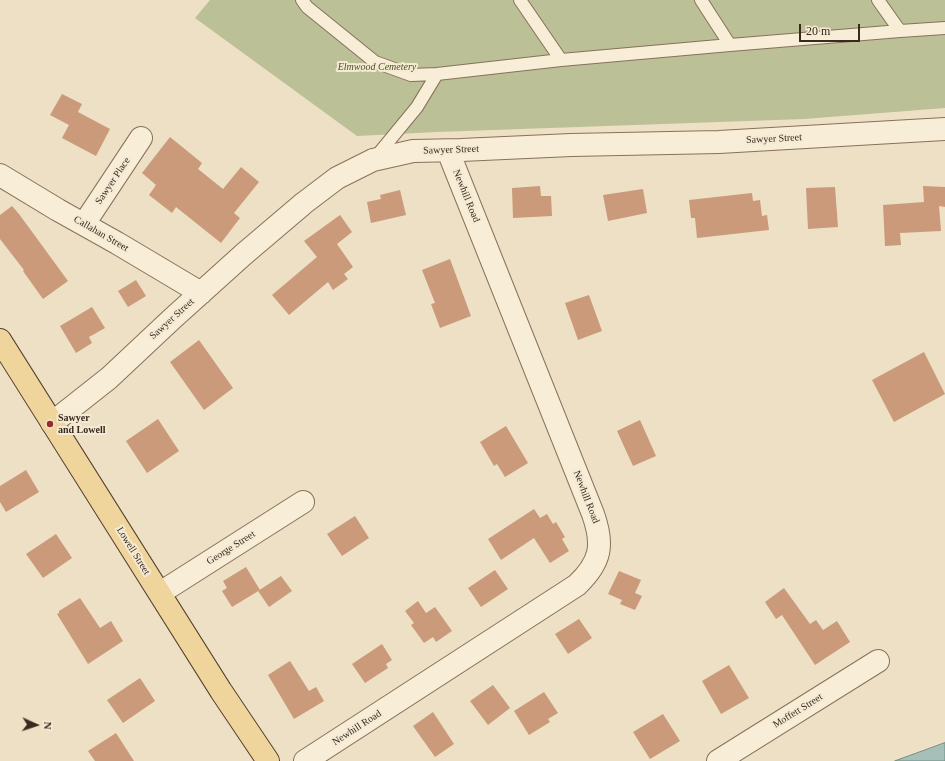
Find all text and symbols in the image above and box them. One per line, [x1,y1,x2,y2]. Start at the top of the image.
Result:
scale bar [801,16,862,42]
text: 20 m [806,24,830,38]
park label: Elmwood Cemetery [338,61,416,73]
street label: Sawyer Street [746,132,802,146]
street label: Sawyer Street [423,143,479,157]
street label: Sawyer Place [93,155,133,207]
street label: Newhill Road [450,168,482,224]
street label: Callahan Street [71,213,131,255]
street label: Sawyer Street [147,296,197,342]
place label: Sawyer and Lowell [58,412,106,436]
marker: Sawyer and Lowell [45,419,55,429]
street label: Newhill Road [570,469,602,525]
street label: Lowell Street [114,525,152,577]
street label: George Street [204,528,258,568]
street label: Moffett Street [771,691,825,731]
north arrow [16,705,56,745]
street label: Newhill Road [330,708,384,748]
text: N [42,721,54,730]

